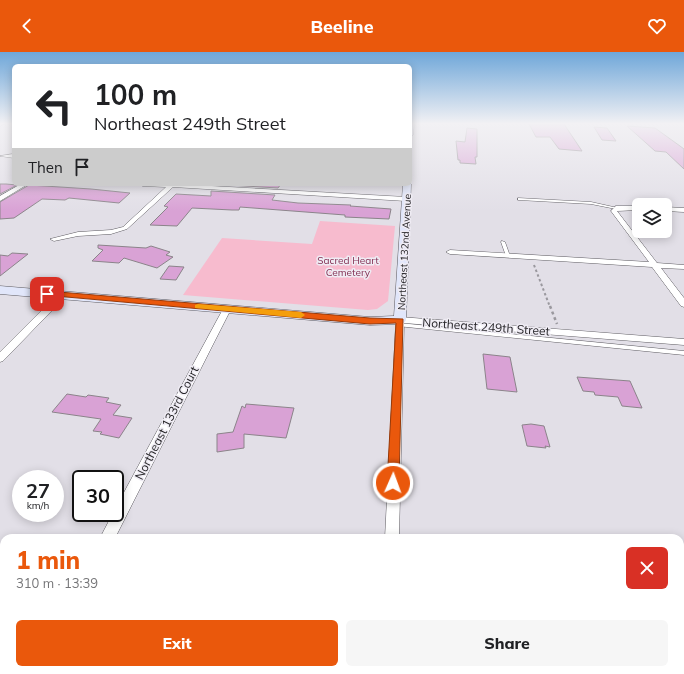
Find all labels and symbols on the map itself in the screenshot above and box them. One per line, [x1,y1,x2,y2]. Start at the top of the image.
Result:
street label: Northeast 132nd Avenue [395,194,414,310]
park label: Sacred Heart Cemetery [317,254,379,279]
pin [30,277,64,311]
street label: Northeast 249th Street [422,315,550,338]
street label: Northeast 133rd Court [131,364,202,482]
position arrow [372,462,414,504]
speed limit sign: 30 [72,470,124,522]

